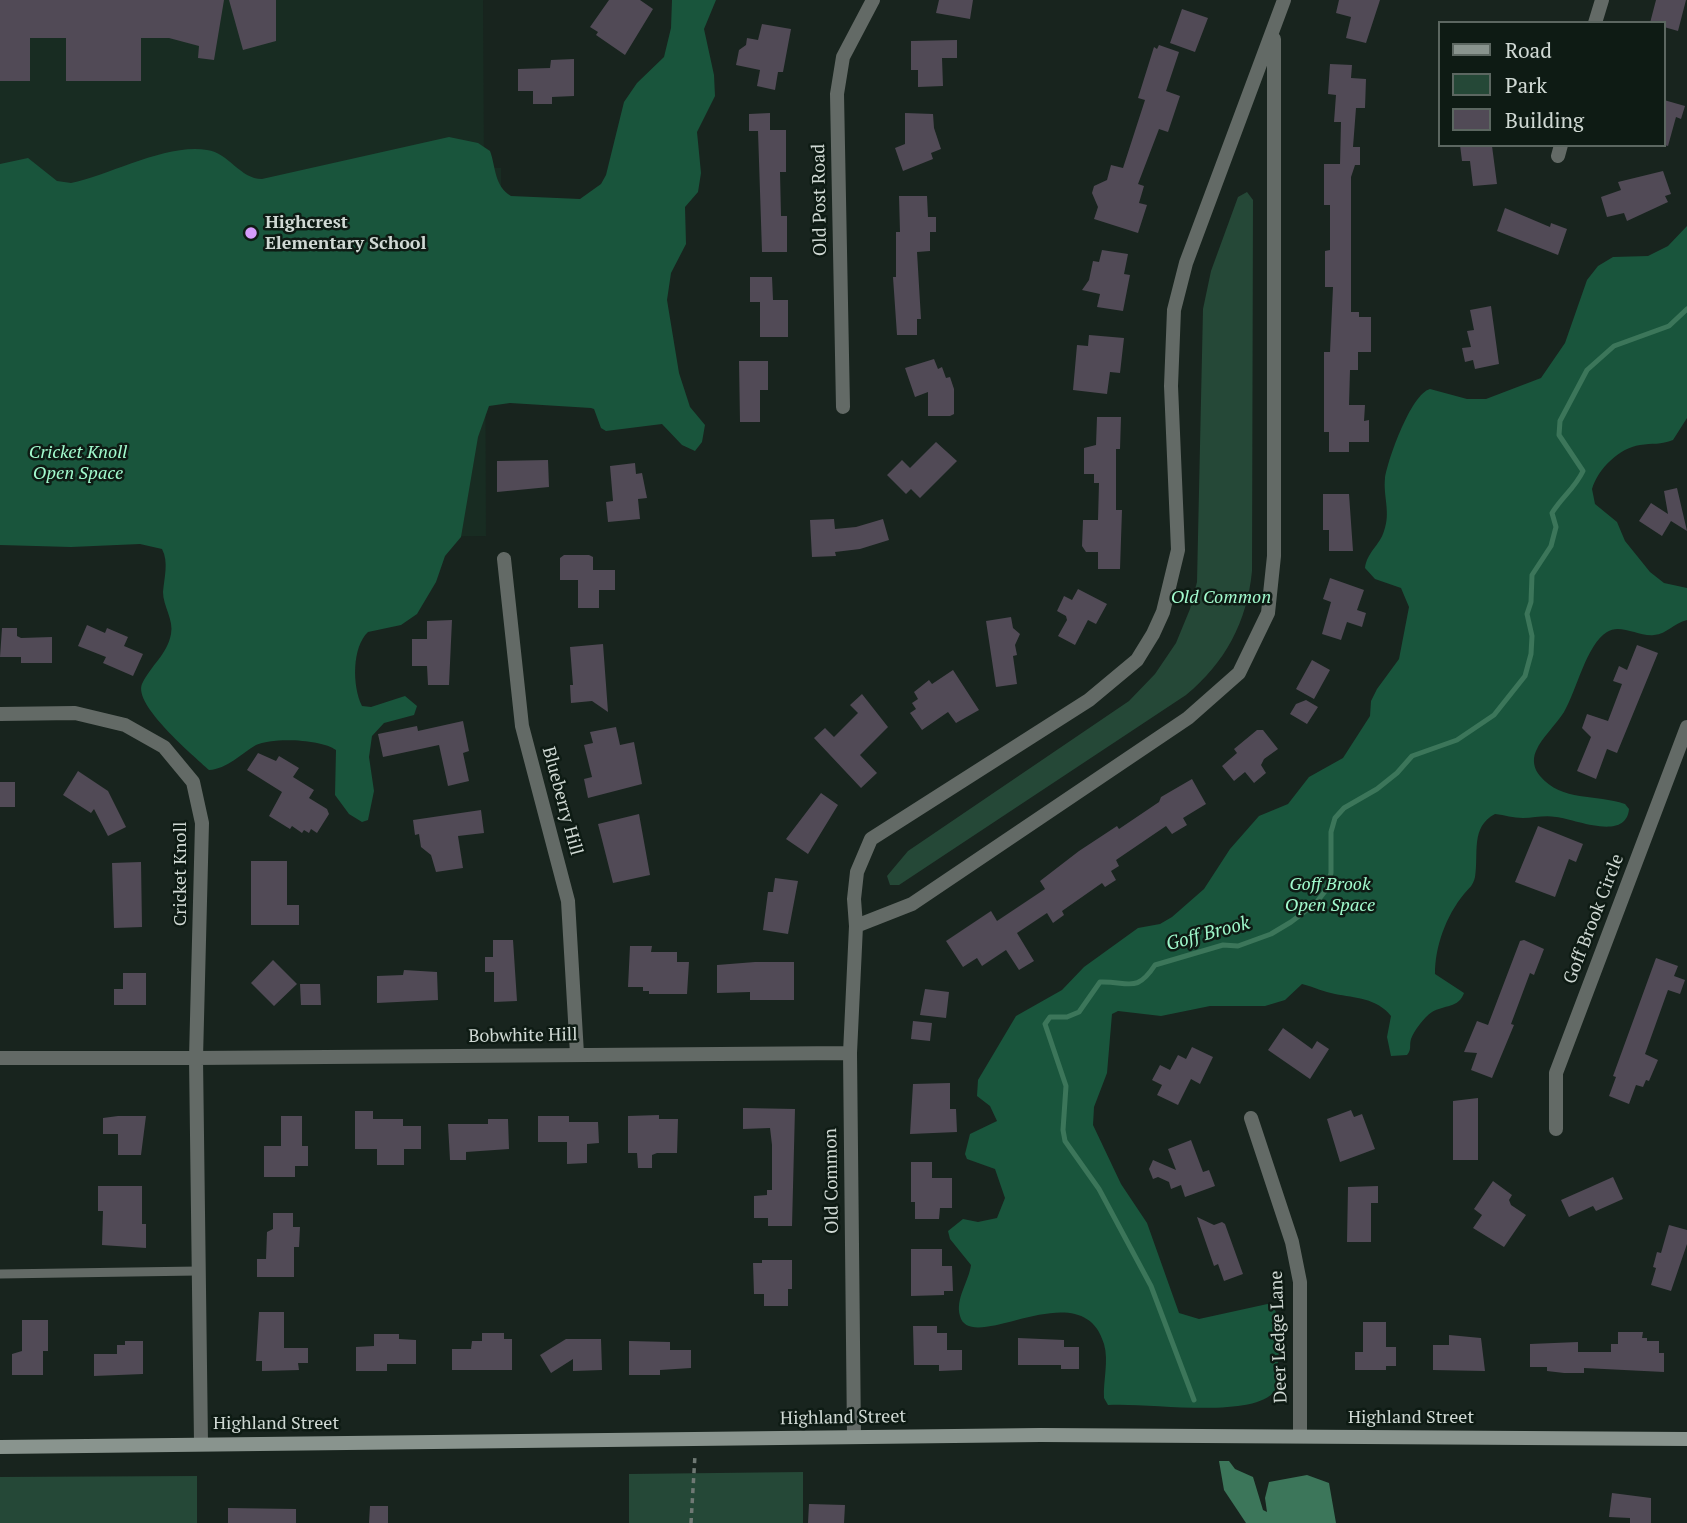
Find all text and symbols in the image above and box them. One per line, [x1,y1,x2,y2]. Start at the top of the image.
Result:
legend [1438,21,1666,147]
text: Road [1505,36,1552,64]
text: Park [1505,71,1547,99]
text: Building [1505,106,1584,134]
street label: Old Post Road [808,144,832,256]
place label: Highcrest Elementary School [265,212,427,255]
marker: Highcrest Elementary School [243,225,259,241]
park label: Cricket Knoll Open Space [29,442,127,484]
park label: Old Common [1171,587,1271,609]
street label: Blueberry Hill [537,744,587,858]
street label: Cricket Knoll [170,822,192,926]
street label: Goff Brook Circle [1559,851,1629,987]
park label: Goff Brook Open Space [1285,874,1375,917]
water label: Goff Brook [1164,912,1252,956]
street label: Bobwhite Hill [468,1024,578,1048]
street label: Old Common [820,1128,844,1234]
street label: Deer Ledge Lane [1266,1270,1292,1404]
street label: Highland Street [780,1406,906,1430]
street label: Highland Street [1348,1407,1474,1429]
street label: Highland Street [213,1413,339,1435]

